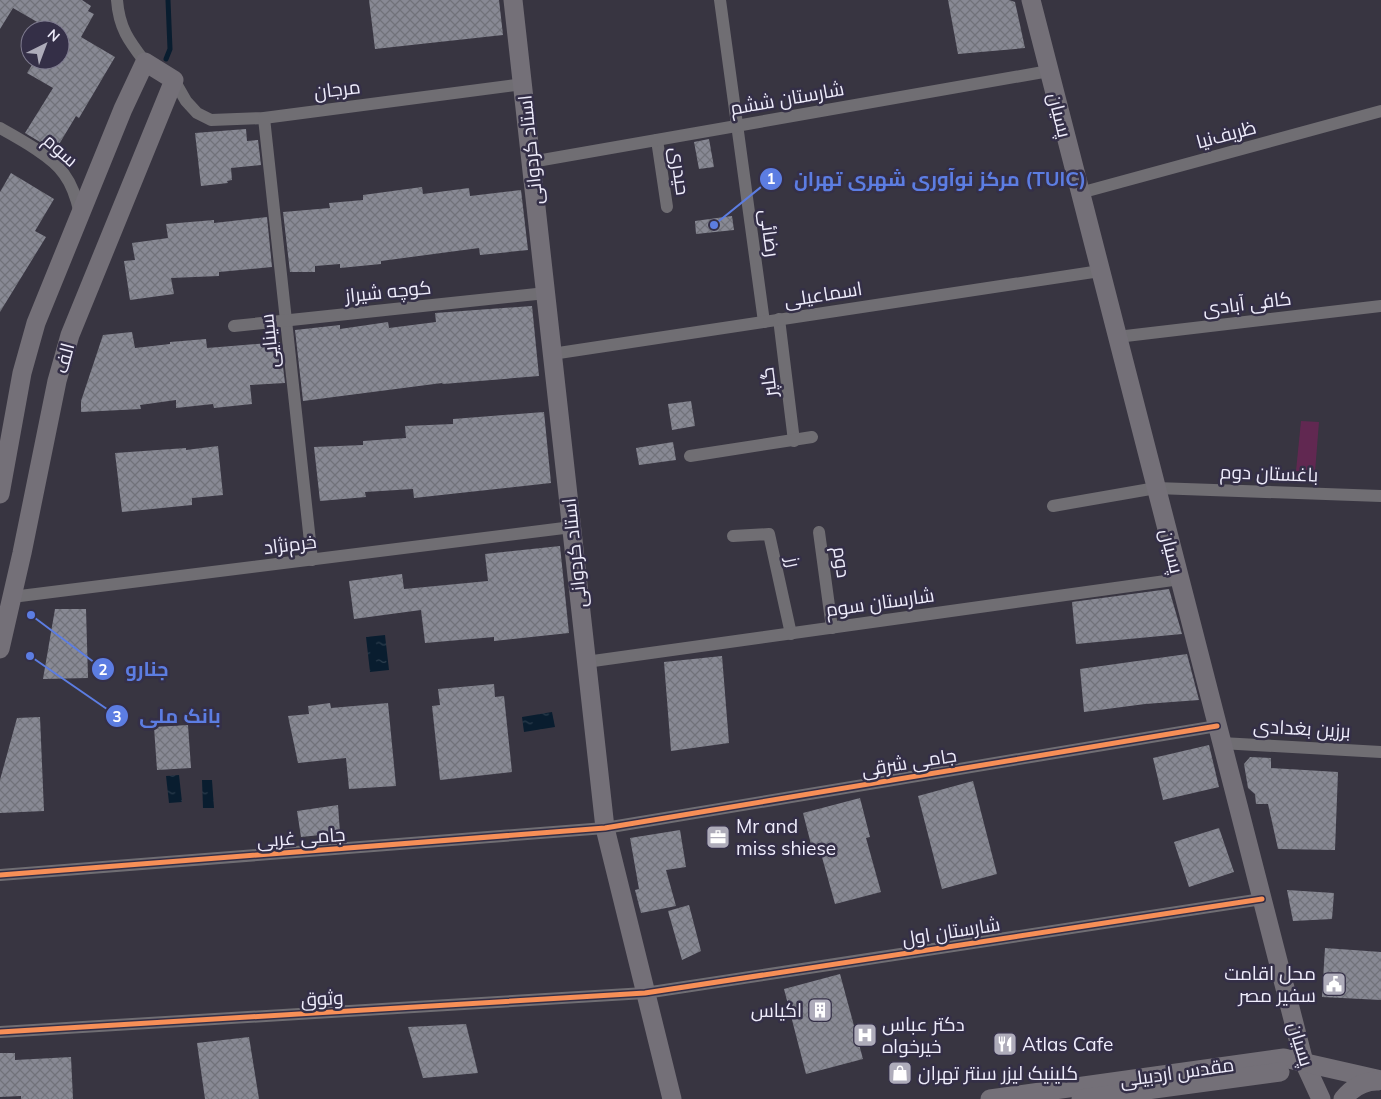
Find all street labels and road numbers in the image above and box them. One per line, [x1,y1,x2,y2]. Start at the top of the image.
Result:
street label: مرجان [312,74,362,104]
street label: شارستان ششم [728,76,846,122]
street label: پسیان [1042,90,1077,140]
street label: استاد کردوانی [512,94,548,206]
street label: ظریف‌نیا [1193,114,1259,154]
street label: سوم [37,128,83,173]
street label: حیدری [665,145,695,197]
street label: رضائی [755,208,785,258]
street label: کوچه شیراز [343,275,432,309]
street label: اسماعیلی [782,276,864,312]
street label: کافی آبادی [1201,286,1293,320]
street label: سینایی [254,313,284,369]
street label: الف [48,340,80,376]
street label: گلپر [754,366,783,399]
street label: باغستان دوم [1219,459,1319,489]
street label: استاد کردوانی [556,497,592,609]
street label: پسیان [1154,526,1189,576]
street label: خرم‌نژاد [262,529,318,561]
street label: دوم [826,545,856,580]
street label: رز [781,554,807,569]
street label: شارستان سوم [824,583,936,623]
street label: برزین بغدادی [1253,713,1351,743]
street label: جامی شرقی [860,743,958,781]
street label: جامی غربی [256,822,346,852]
street label: شارستان اول [900,911,1002,951]
street label: وثوق [300,985,344,1012]
street label: پسیان [1282,1019,1319,1069]
street label: مقدس اردبیلی [1118,1052,1236,1092]

